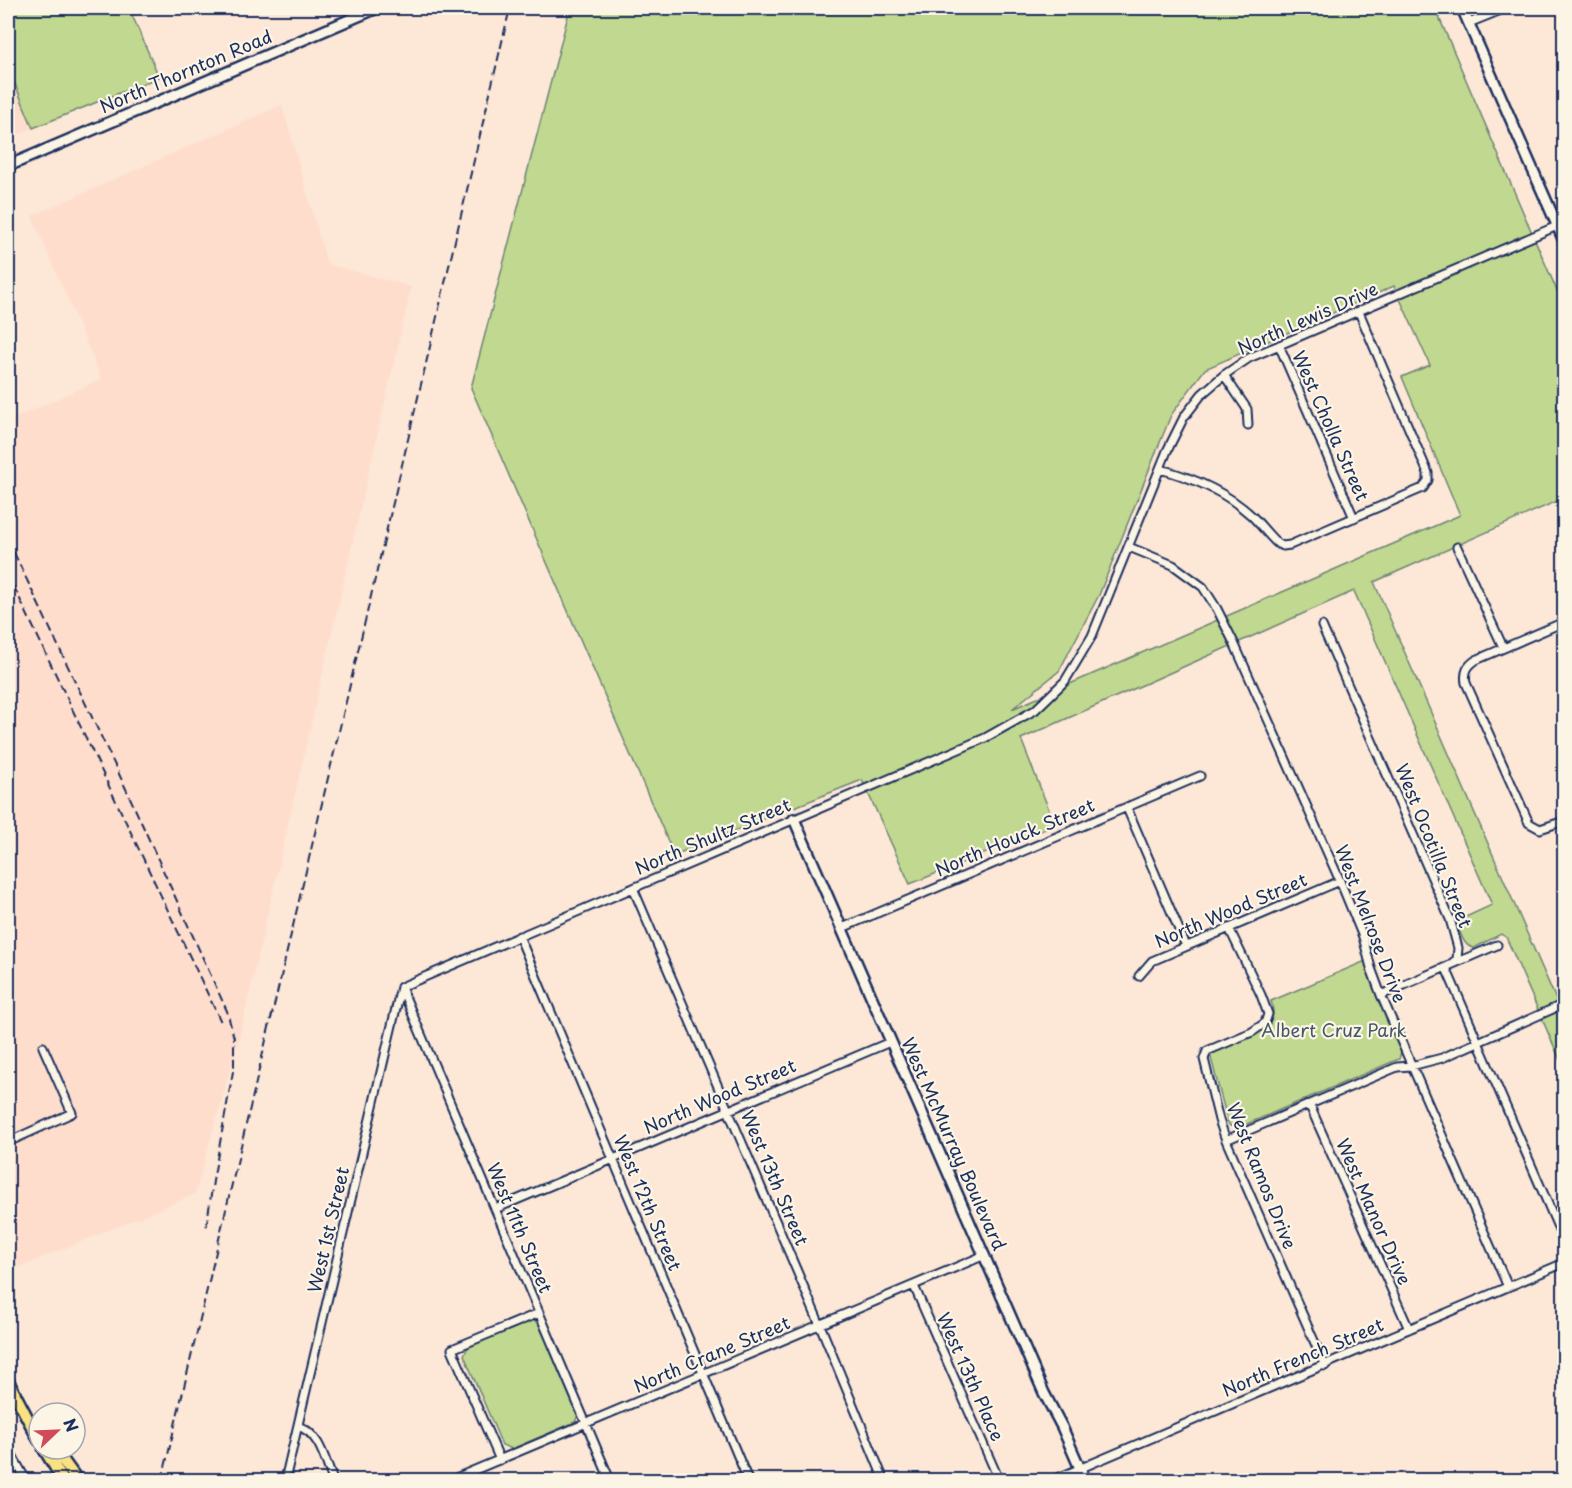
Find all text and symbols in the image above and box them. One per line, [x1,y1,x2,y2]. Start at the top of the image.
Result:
street label: North Thornton Road [95,22,276,119]
street label: North Lewis Drive [1233,275,1382,361]
street label: West Cholla Street [1286,346,1377,505]
street label: West Ocotilla Street [1389,759,1480,932]
street label: North Shultz Street [630,791,795,881]
street label: North Houck Street [931,791,1098,882]
street label: West Melrose Drive [1329,840,1414,1006]
street label: North Wood Street [1150,865,1311,954]
park label: Albert Cruz Park [1261,1016,1407,1043]
street label: West McMurray Boulevard [895,1033,1014,1254]
street label: North Wood Street [639,1051,800,1140]
street label: West Ramos Drive [1221,1098,1304,1253]
street label: West 13th Street [735,1105,816,1249]
street label: West 12th Street [608,1130,689,1275]
street label: West Manor Drive [1330,1134,1419,1289]
street label: West 11th Street [481,1158,560,1297]
street label: West 1st Street [300,1164,355,1295]
street label: North Crane Street [629,1308,794,1399]
street label: West 13th Place [931,1308,1012,1445]
street label: North French Street [1218,1310,1387,1403]
north arrow [27,1401,87,1461]
text: N [58,1414,85,1435]

